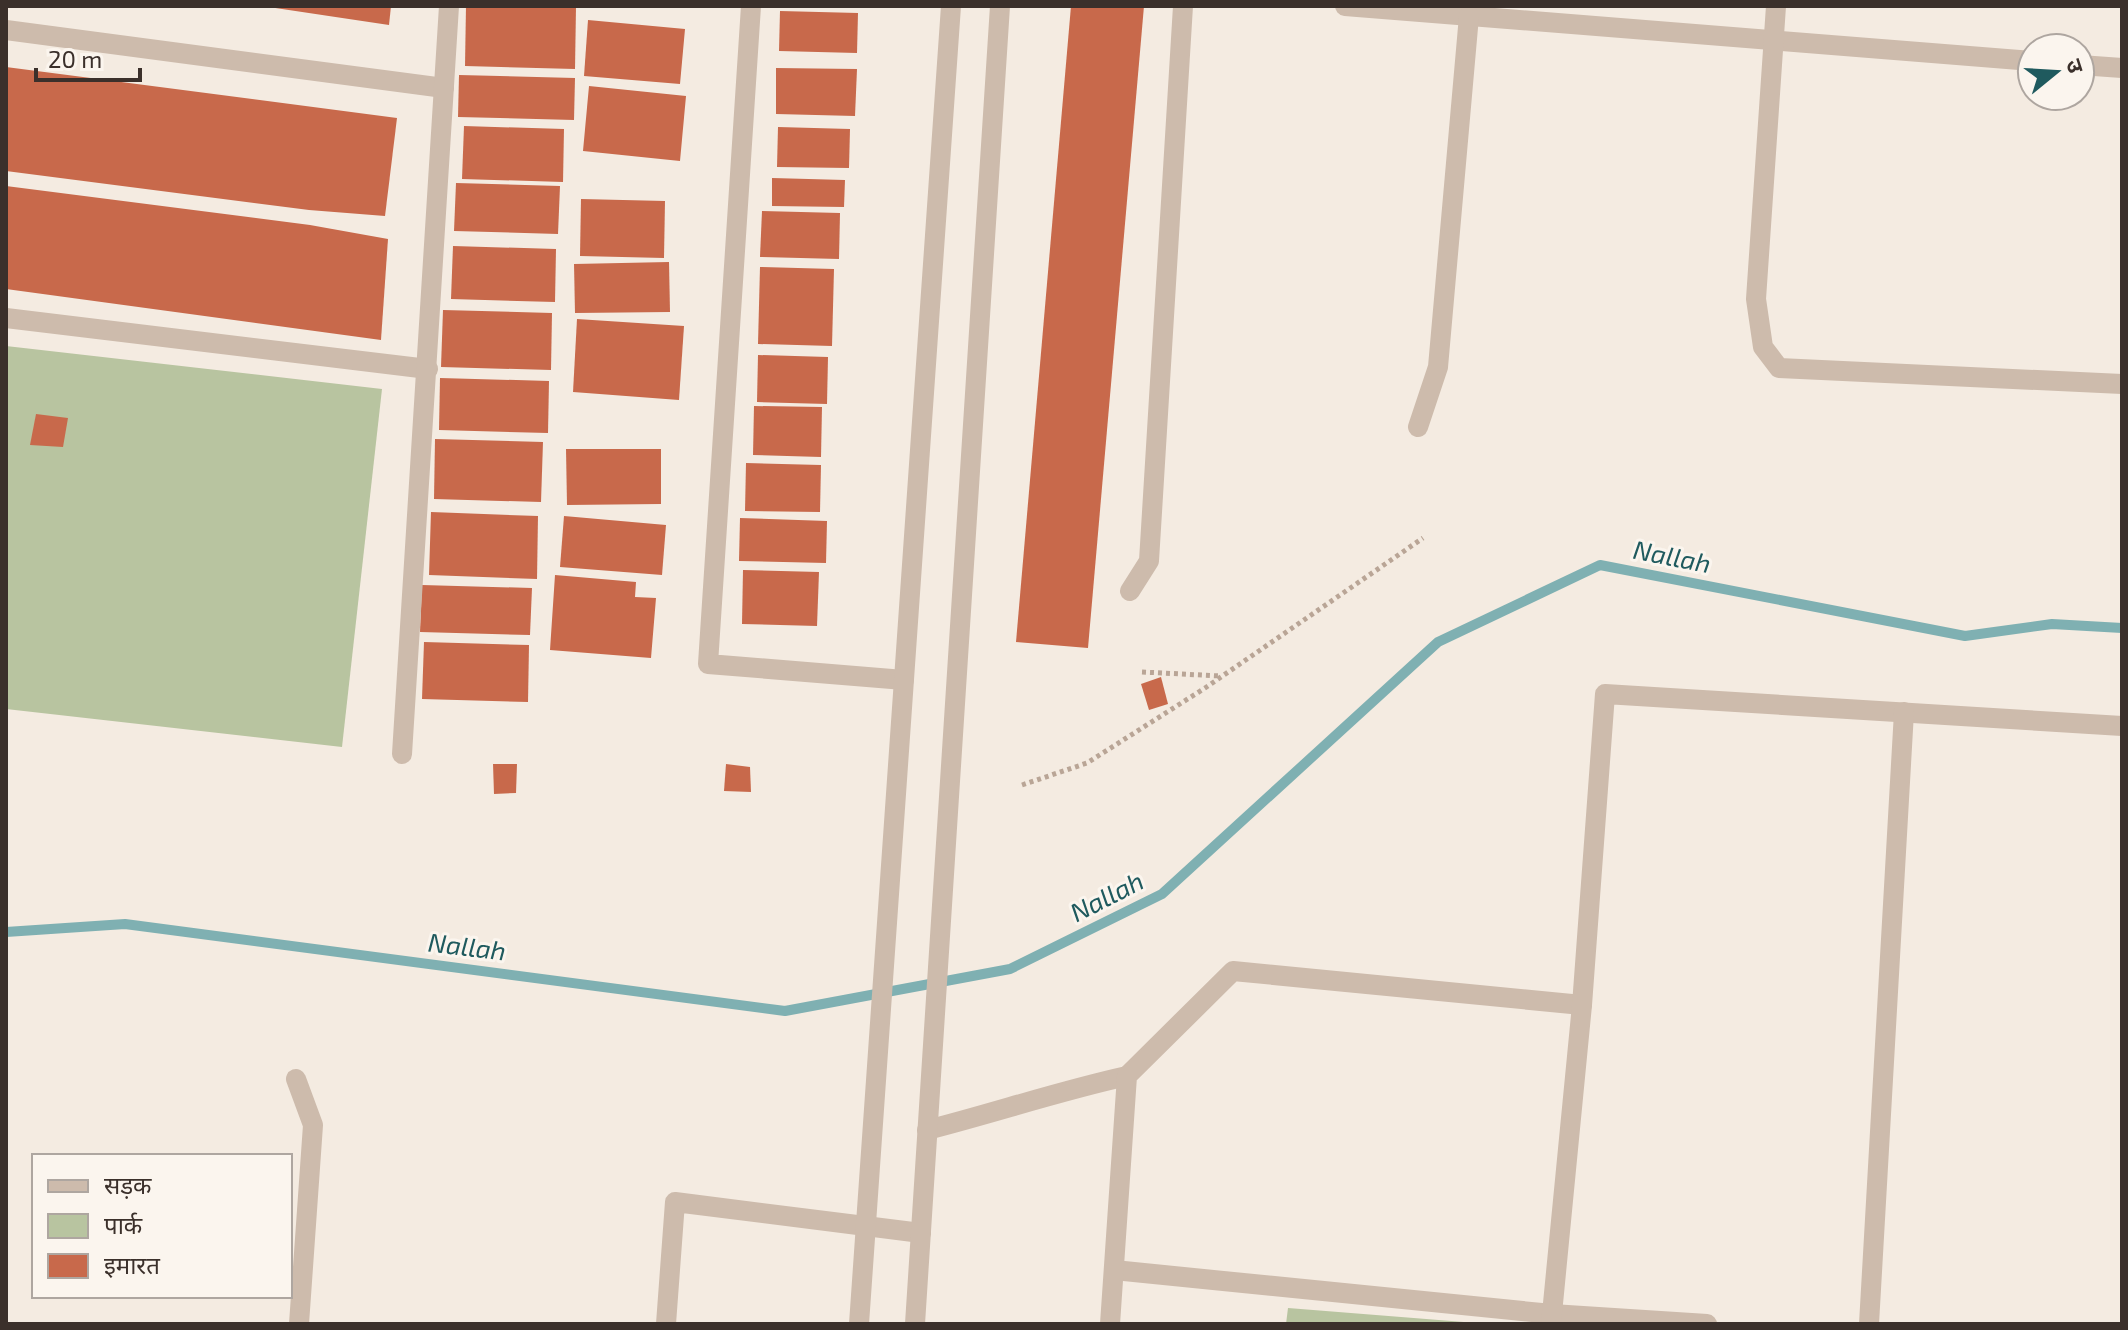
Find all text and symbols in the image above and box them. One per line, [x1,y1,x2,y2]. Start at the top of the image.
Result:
scale bar [36,32,140,82]
north arrow [2016,32,2096,112]
text: 20 m [48,44,102,73]
text: उ [2062,55,2091,77]
water label: Nallah [1631,533,1714,578]
water label: Nallah [1064,864,1148,927]
water label: Nallah [426,925,508,966]
legend [32,1154,292,1298]
text: सड़क [104,1170,152,1199]
text: पार्क [104,1210,143,1239]
text: इमारत [104,1250,161,1279]

